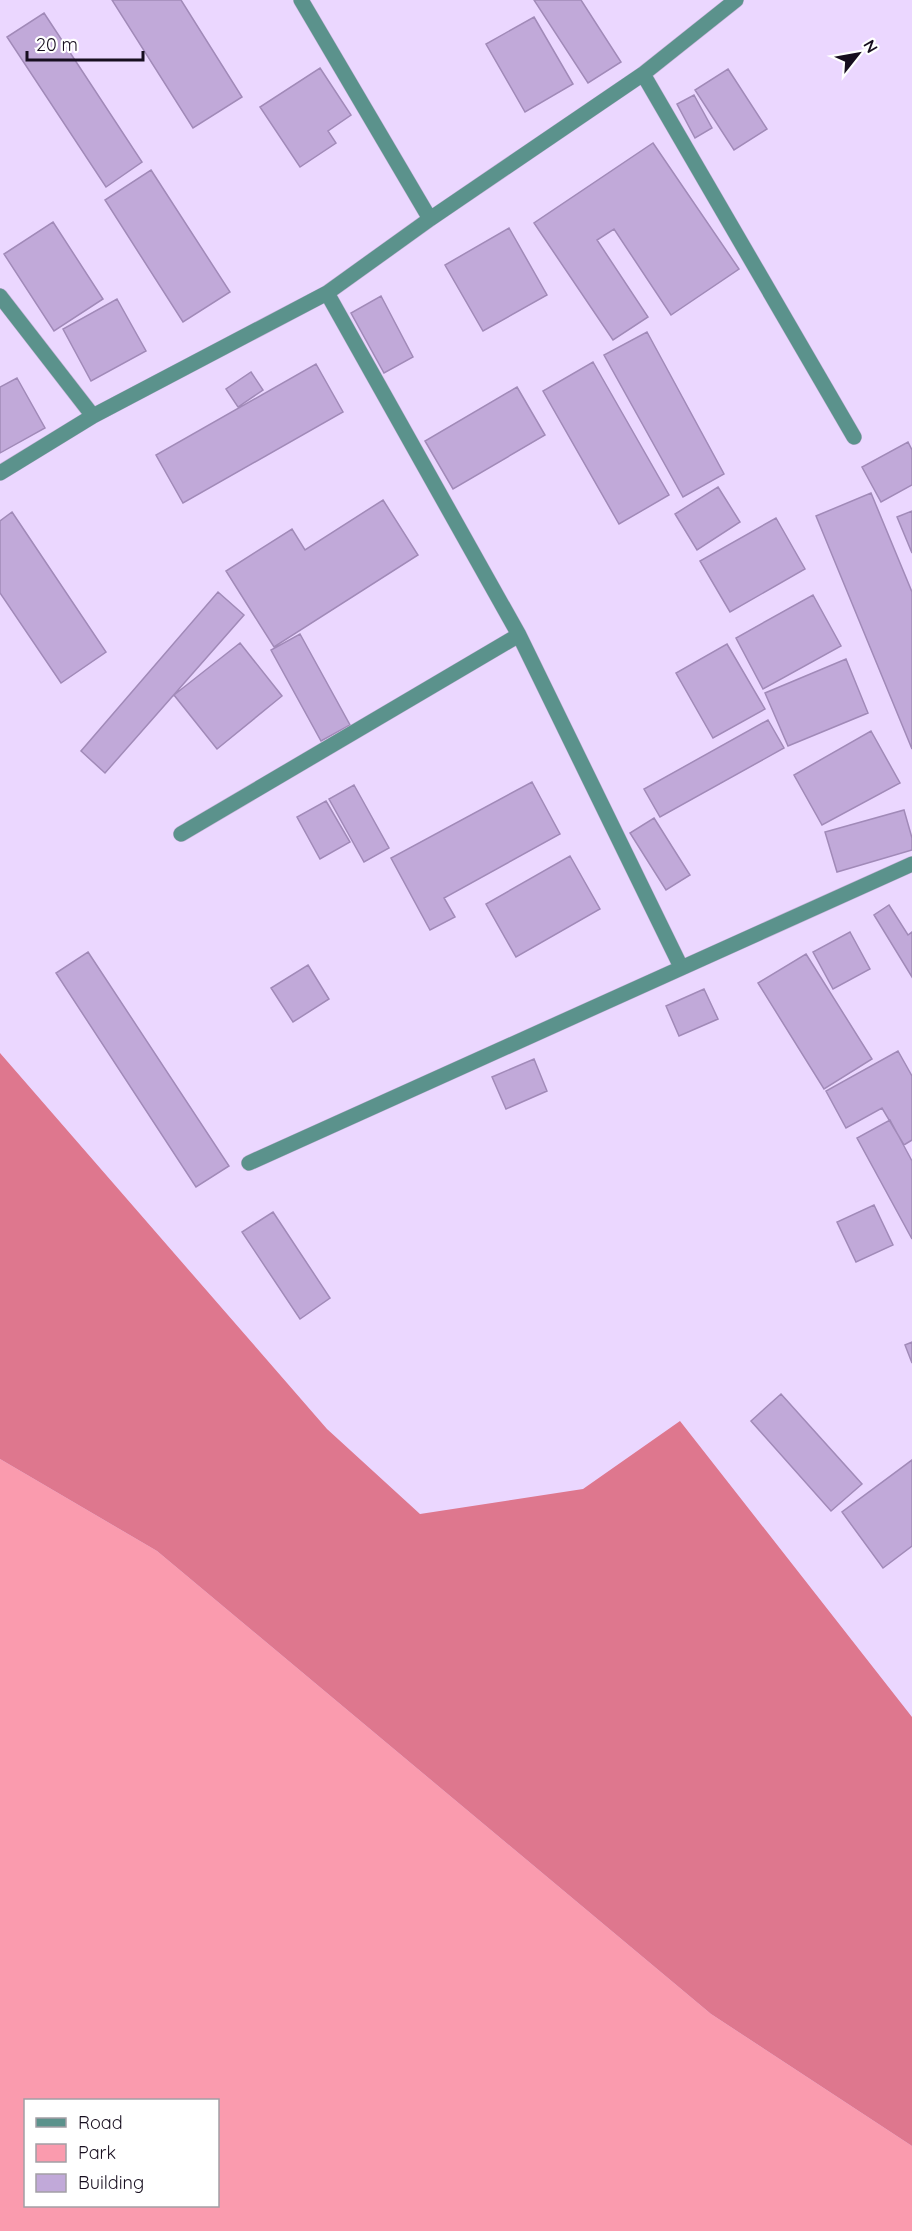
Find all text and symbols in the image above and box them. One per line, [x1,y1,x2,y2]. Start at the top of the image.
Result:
scale bar [27,24,142,62]
north arrow [828,24,888,84]
text: 20 m [36,33,78,56]
text: N [859,36,882,56]
legend [24,2099,219,2207]
text: Road [78,2111,123,2134]
text: Park [78,2141,116,2164]
text: Building [78,2171,144,2194]

